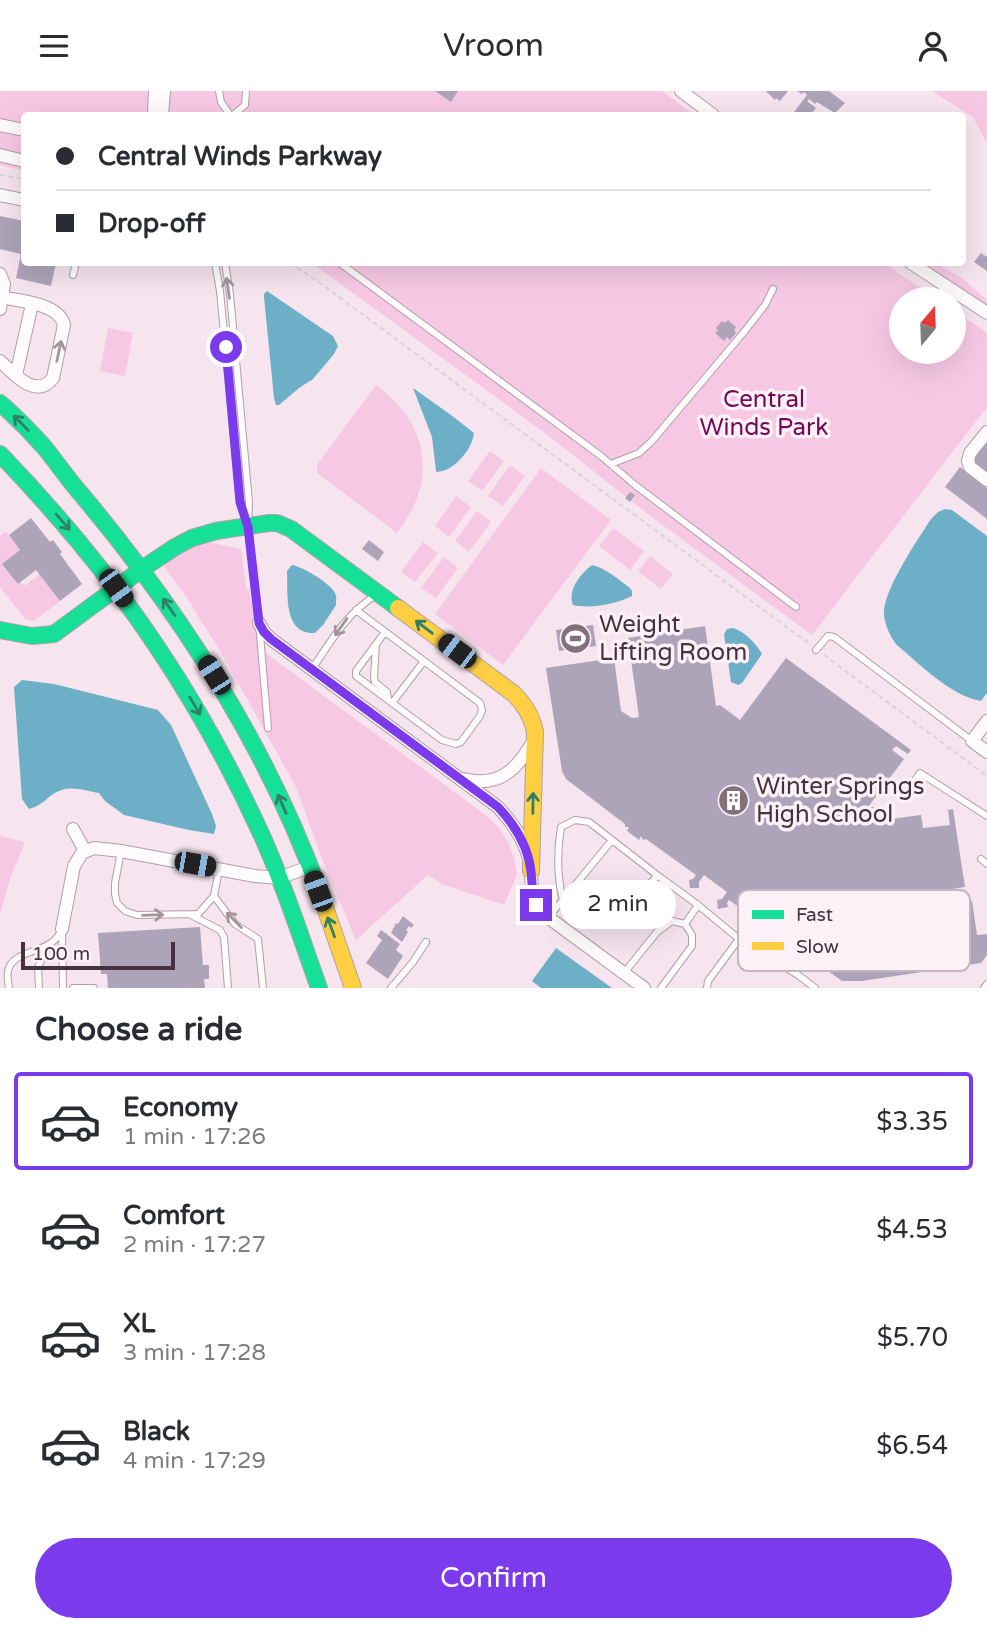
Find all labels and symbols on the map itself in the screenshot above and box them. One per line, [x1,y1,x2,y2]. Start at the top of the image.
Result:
one-way arrow [222,277,235,300]
north arrow [889,287,966,364]
route start [210,331,242,363]
one-way arrow [52,340,66,363]
park label: Central Winds Park [700,385,828,442]
one-way arrow [13,415,30,432]
one-way arrow [54,513,71,530]
car [96,565,137,611]
one-way arrow [162,598,177,617]
place label: Weight Lifting Room [599,610,747,667]
one-way arrow [334,617,348,636]
one-way arrow [415,619,434,634]
sports icon: Weight Lifting Room [559,621,593,655]
car [434,630,481,672]
car [194,652,235,698]
one-way arrow [188,696,202,716]
place label: Winter Springs High School [756,772,925,829]
building icon: Winter Springs High School [716,783,750,817]
one-way arrow [526,791,540,814]
one-way arrow [275,794,288,815]
car [173,850,218,878]
car [301,868,336,914]
callout: 2 min [560,881,676,929]
route end [520,889,552,921]
legend [738,890,970,971]
text: Fast [796,904,833,926]
one-way arrow [141,908,164,922]
one-way arrow [226,911,243,928]
one-way arrow [324,917,336,939]
text: Slow [796,936,839,958]
scale bar [21,939,175,971]

